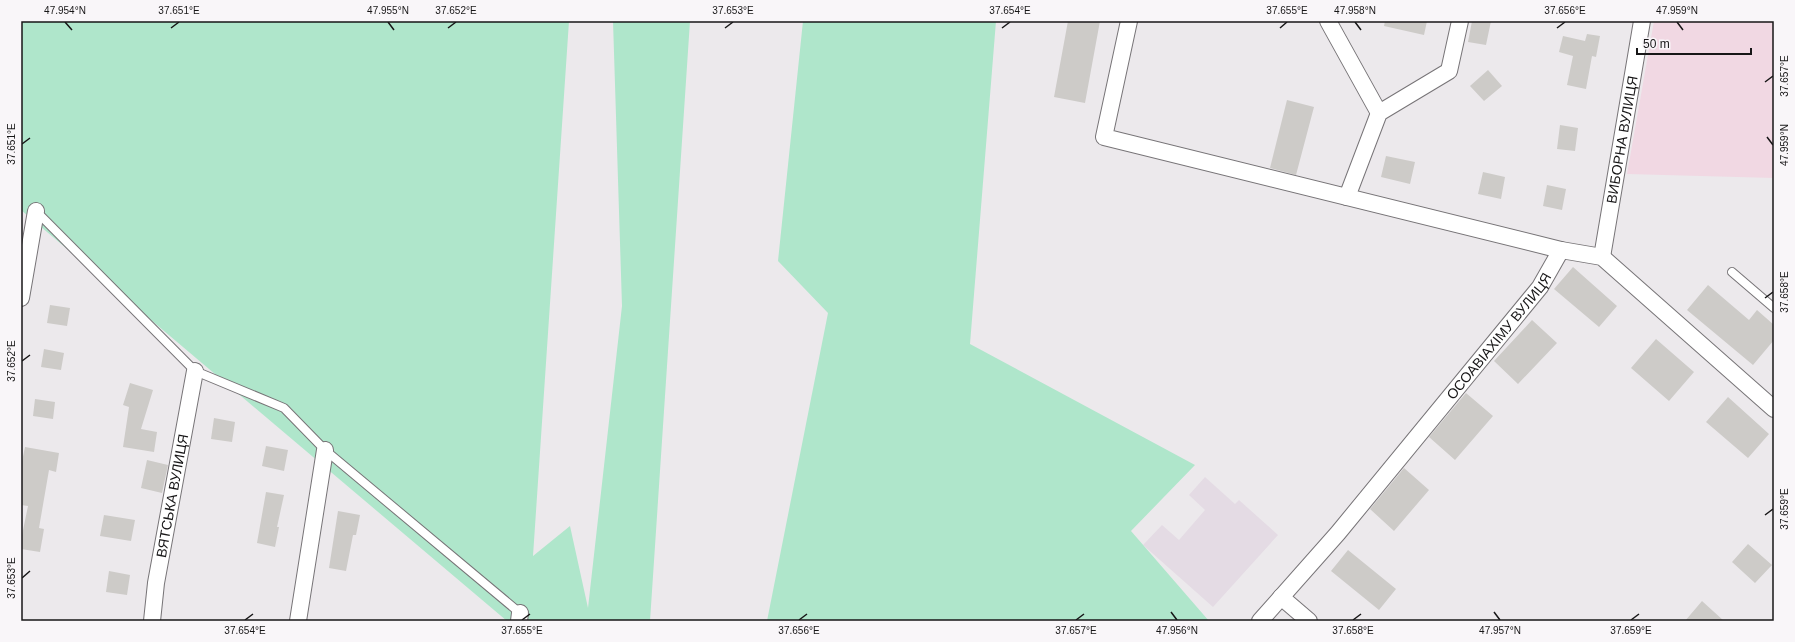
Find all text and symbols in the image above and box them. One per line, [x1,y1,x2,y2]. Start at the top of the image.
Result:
text: 47.954°N [44,5,86,16]
text: 37.651°E [158,5,200,16]
text: 47.955°N [367,5,409,16]
text: 37.652°E [435,5,477,16]
text: 37.653°E [712,5,754,16]
text: 37.654°E [989,5,1031,16]
text: 37.655°E [1266,5,1308,16]
text: 47.958°N [1334,5,1376,16]
text: 37.656°E [1544,5,1586,16]
text: 47.959°N [1656,5,1698,16]
scale bar [1637,30,1751,56]
text: 50 m [1643,37,1670,51]
text: 37.657°E [1779,55,1790,97]
street label: ВИБОРНА ВУЛИЦЯ [1603,75,1641,205]
text: 37.651°E [6,123,17,165]
text: 47.959°N [1779,124,1790,166]
street label: ОСОАВІАХІМУ ВУЛИЦЯ [1443,270,1554,403]
text: 37.658°E [1779,271,1790,313]
text: 37.652°E [6,340,17,382]
street label: ВЯТСЬКА ВУЛИЦЯ [153,433,191,559]
text: 37.659°E [1779,488,1790,530]
text: 37.653°E [6,557,17,599]
text: 37.654°E [224,625,266,636]
text: 37.655°E [501,625,543,636]
text: 37.656°E [778,625,820,636]
text: 37.657°E [1055,625,1097,636]
text: 47.956°N [1156,625,1198,636]
text: 37.658°E [1332,625,1374,636]
text: 47.957°N [1479,625,1521,636]
text: 37.659°E [1610,625,1652,636]

